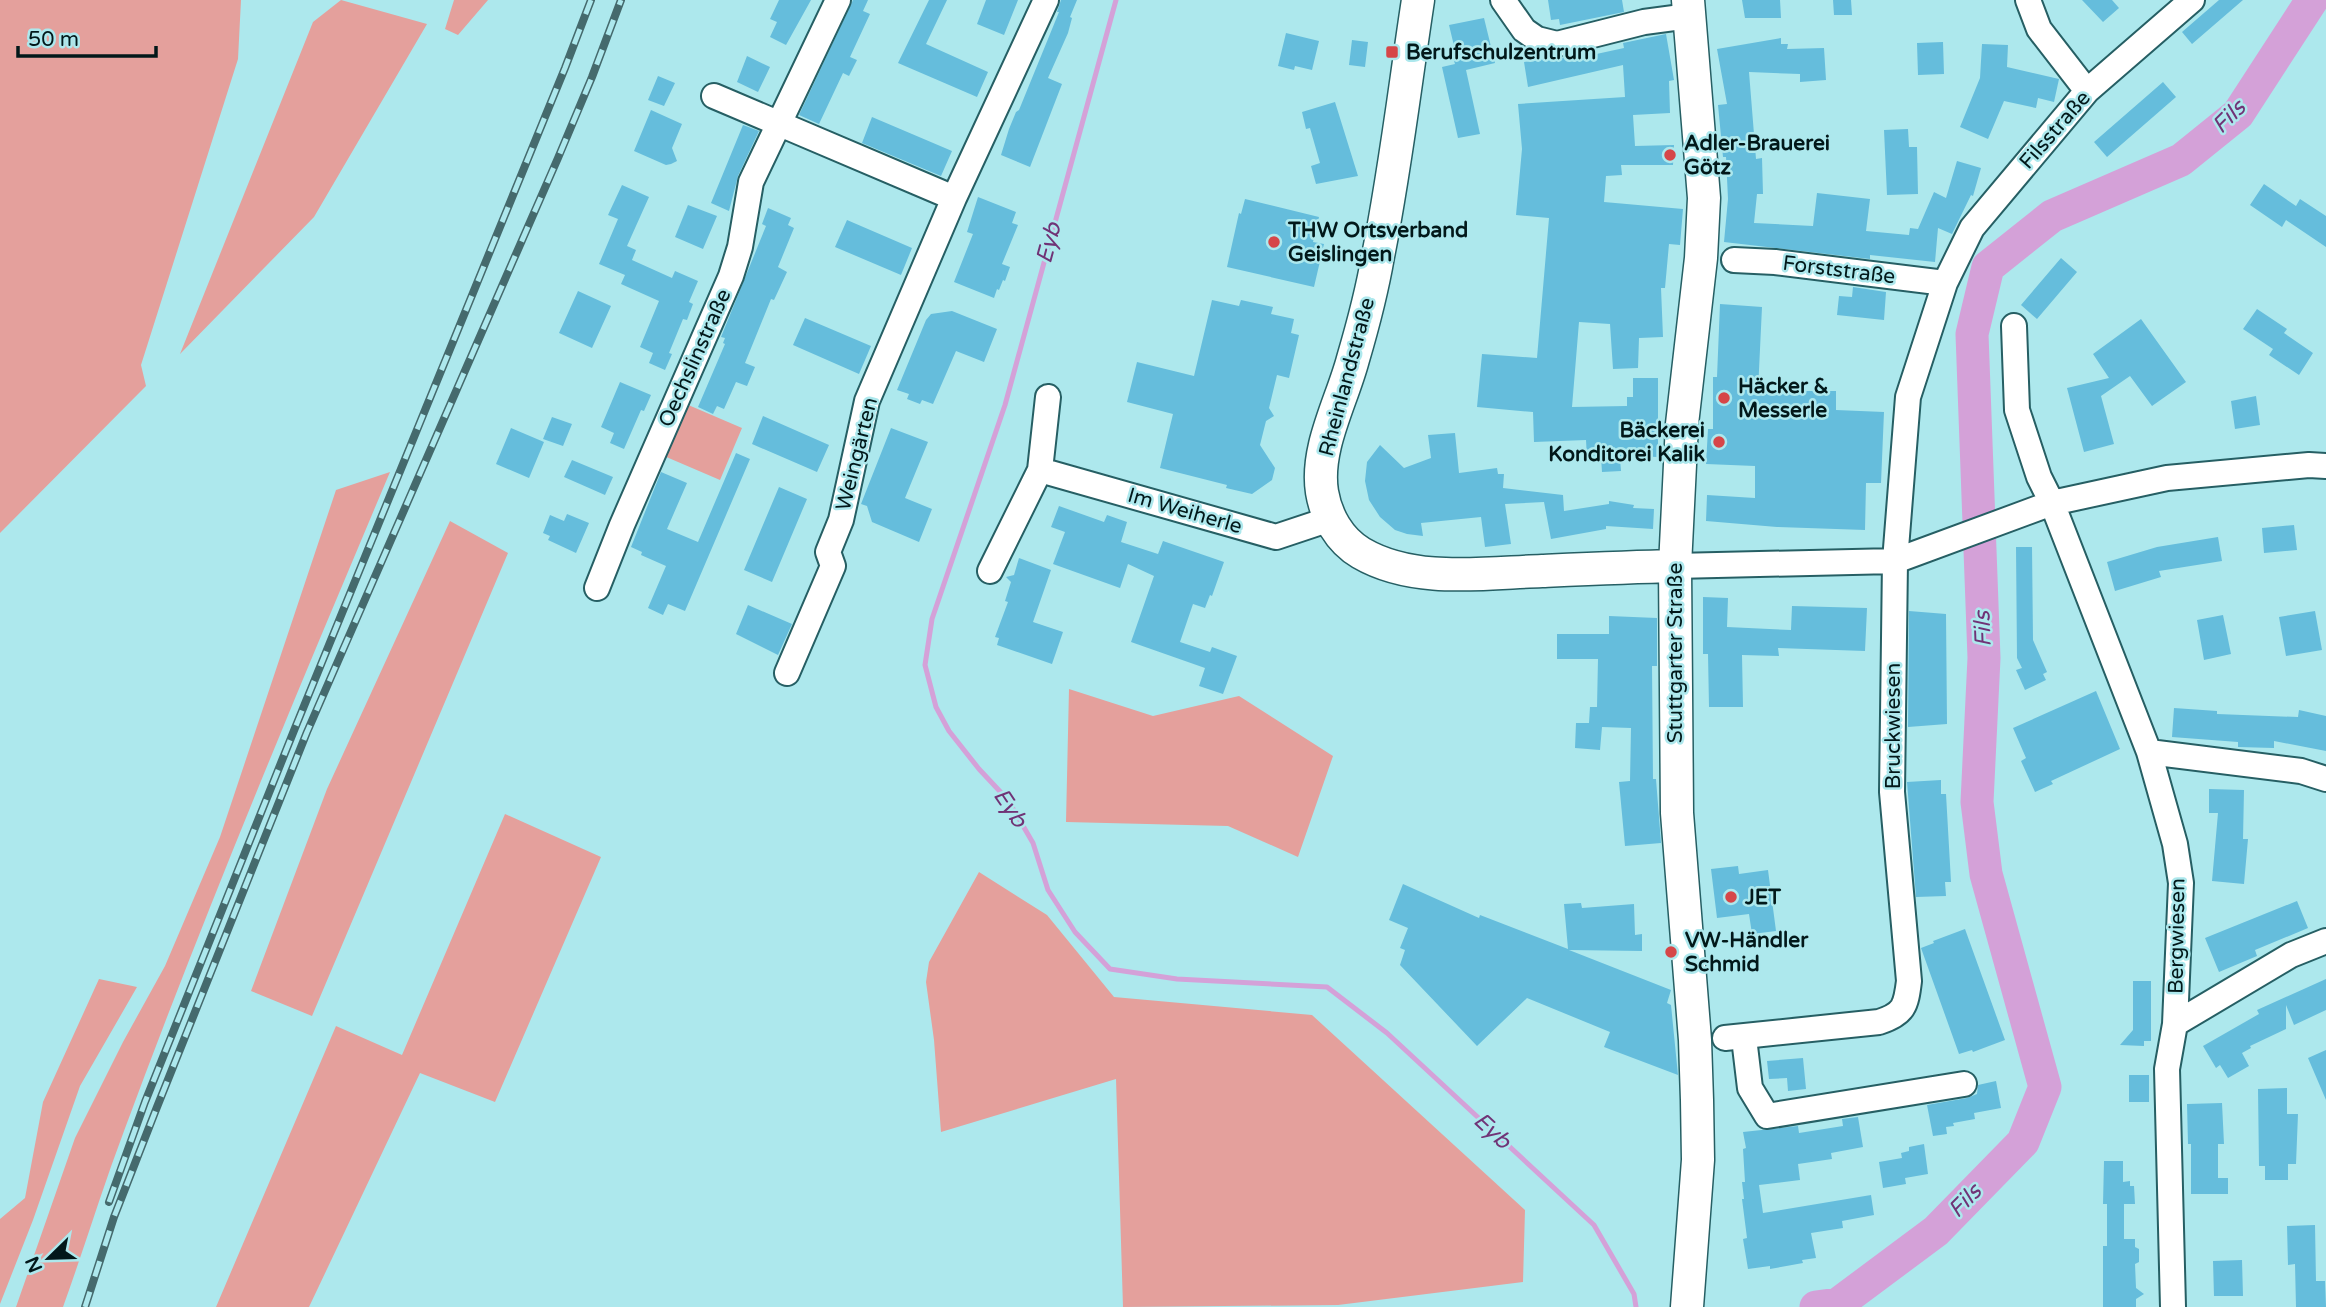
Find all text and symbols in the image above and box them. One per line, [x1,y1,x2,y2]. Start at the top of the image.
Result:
scale bar [18,14,156,58]
text: 50 m [28,27,79,52]
place label: Berufschulzentrum [1406,40,1596,65]
marker: Berufschulzentrum [1384,44,1400,60]
street label: Filsstraße [2014,86,2096,174]
water label: Fils [2206,93,2253,140]
place label: Adler-Brauerei Götz [1684,131,1830,180]
marker: Adler-Brauerei Götz [1662,147,1678,163]
water label: Eyb [1030,218,1068,267]
place label: THW Ortsverband Geislingen [1287,218,1468,267]
marker: THW Ortsverband Geislingen [1266,234,1282,250]
street label: Forststraße [1781,251,1897,289]
street label: Oechslinstraße [653,285,737,431]
street label: Rheinlandstraße [1314,295,1380,459]
place label: Häcker & Messerle [1738,374,1829,423]
marker: Häcker & Messerle [1716,390,1732,406]
street label: Weingärten [831,395,883,513]
place label: Bäckerei Konditorei Kalik [1548,418,1706,467]
marker: Bäckerei Konditorei Kalik [1711,434,1727,450]
street label: Im Weiherle [1125,483,1245,539]
street label: Stuttgarter Straße [1663,563,1688,743]
water label: Fils [1968,608,1998,648]
street label: Bruckwiesen [1881,663,1906,789]
water label: Eyb [987,783,1034,834]
street label: Bergwiesen [2163,878,2191,994]
place label: JET [1744,885,1781,910]
marker: JET [1723,889,1739,905]
place label: VW-Händler Schmid [1685,928,1809,977]
marker: VW-Händler Schmid [1663,944,1679,960]
water label: Eyb [1467,1107,1518,1156]
water label: Fils [1942,1177,1989,1224]
north arrow [14,1223,84,1293]
text: N [21,1253,47,1276]

